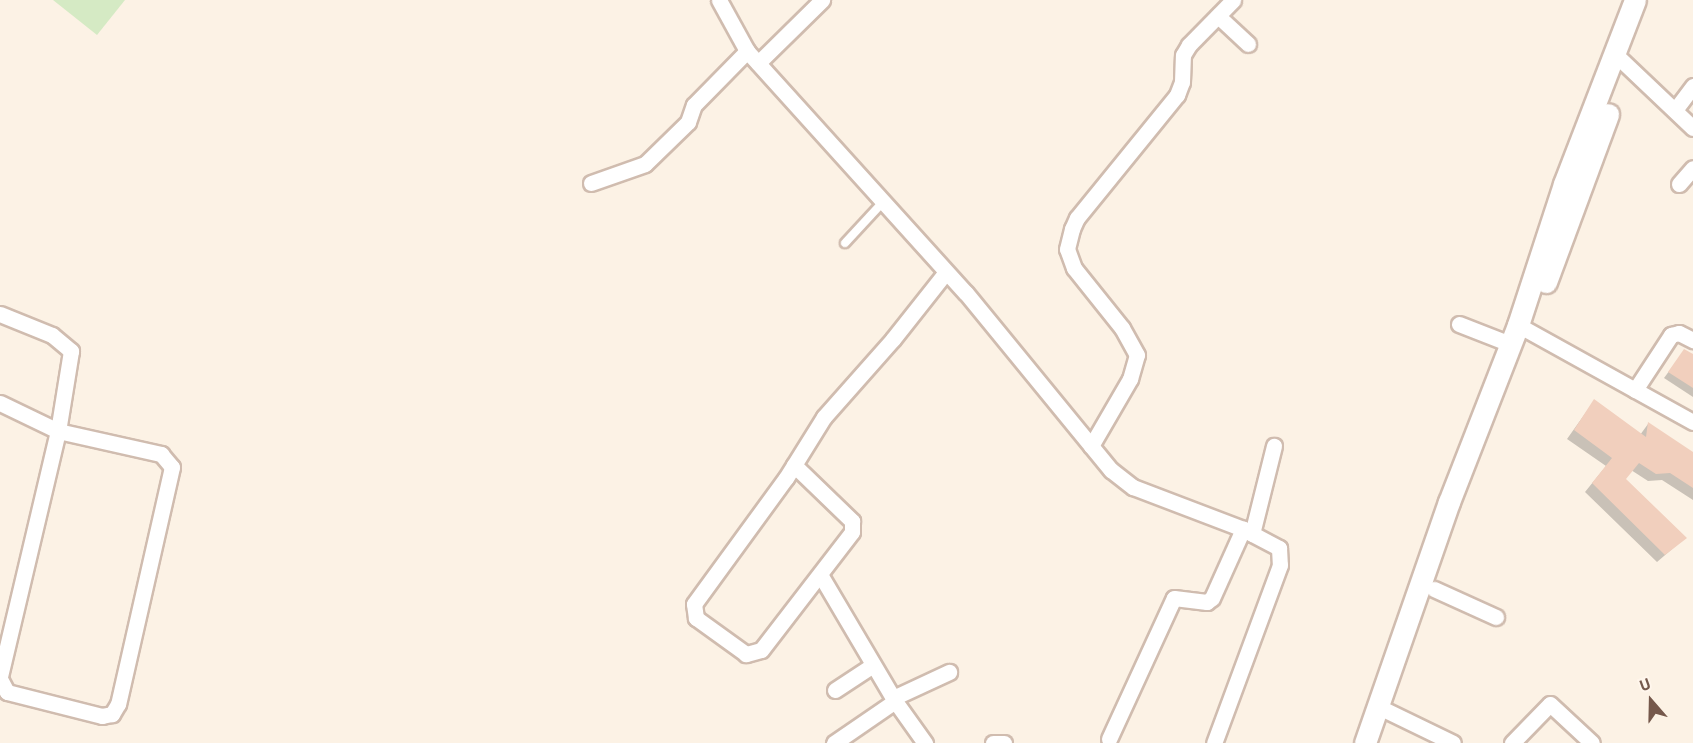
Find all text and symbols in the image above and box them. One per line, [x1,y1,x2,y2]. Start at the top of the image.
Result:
north arrow [1621,671,1681,731]
text: U [1636,671,1654,697]

